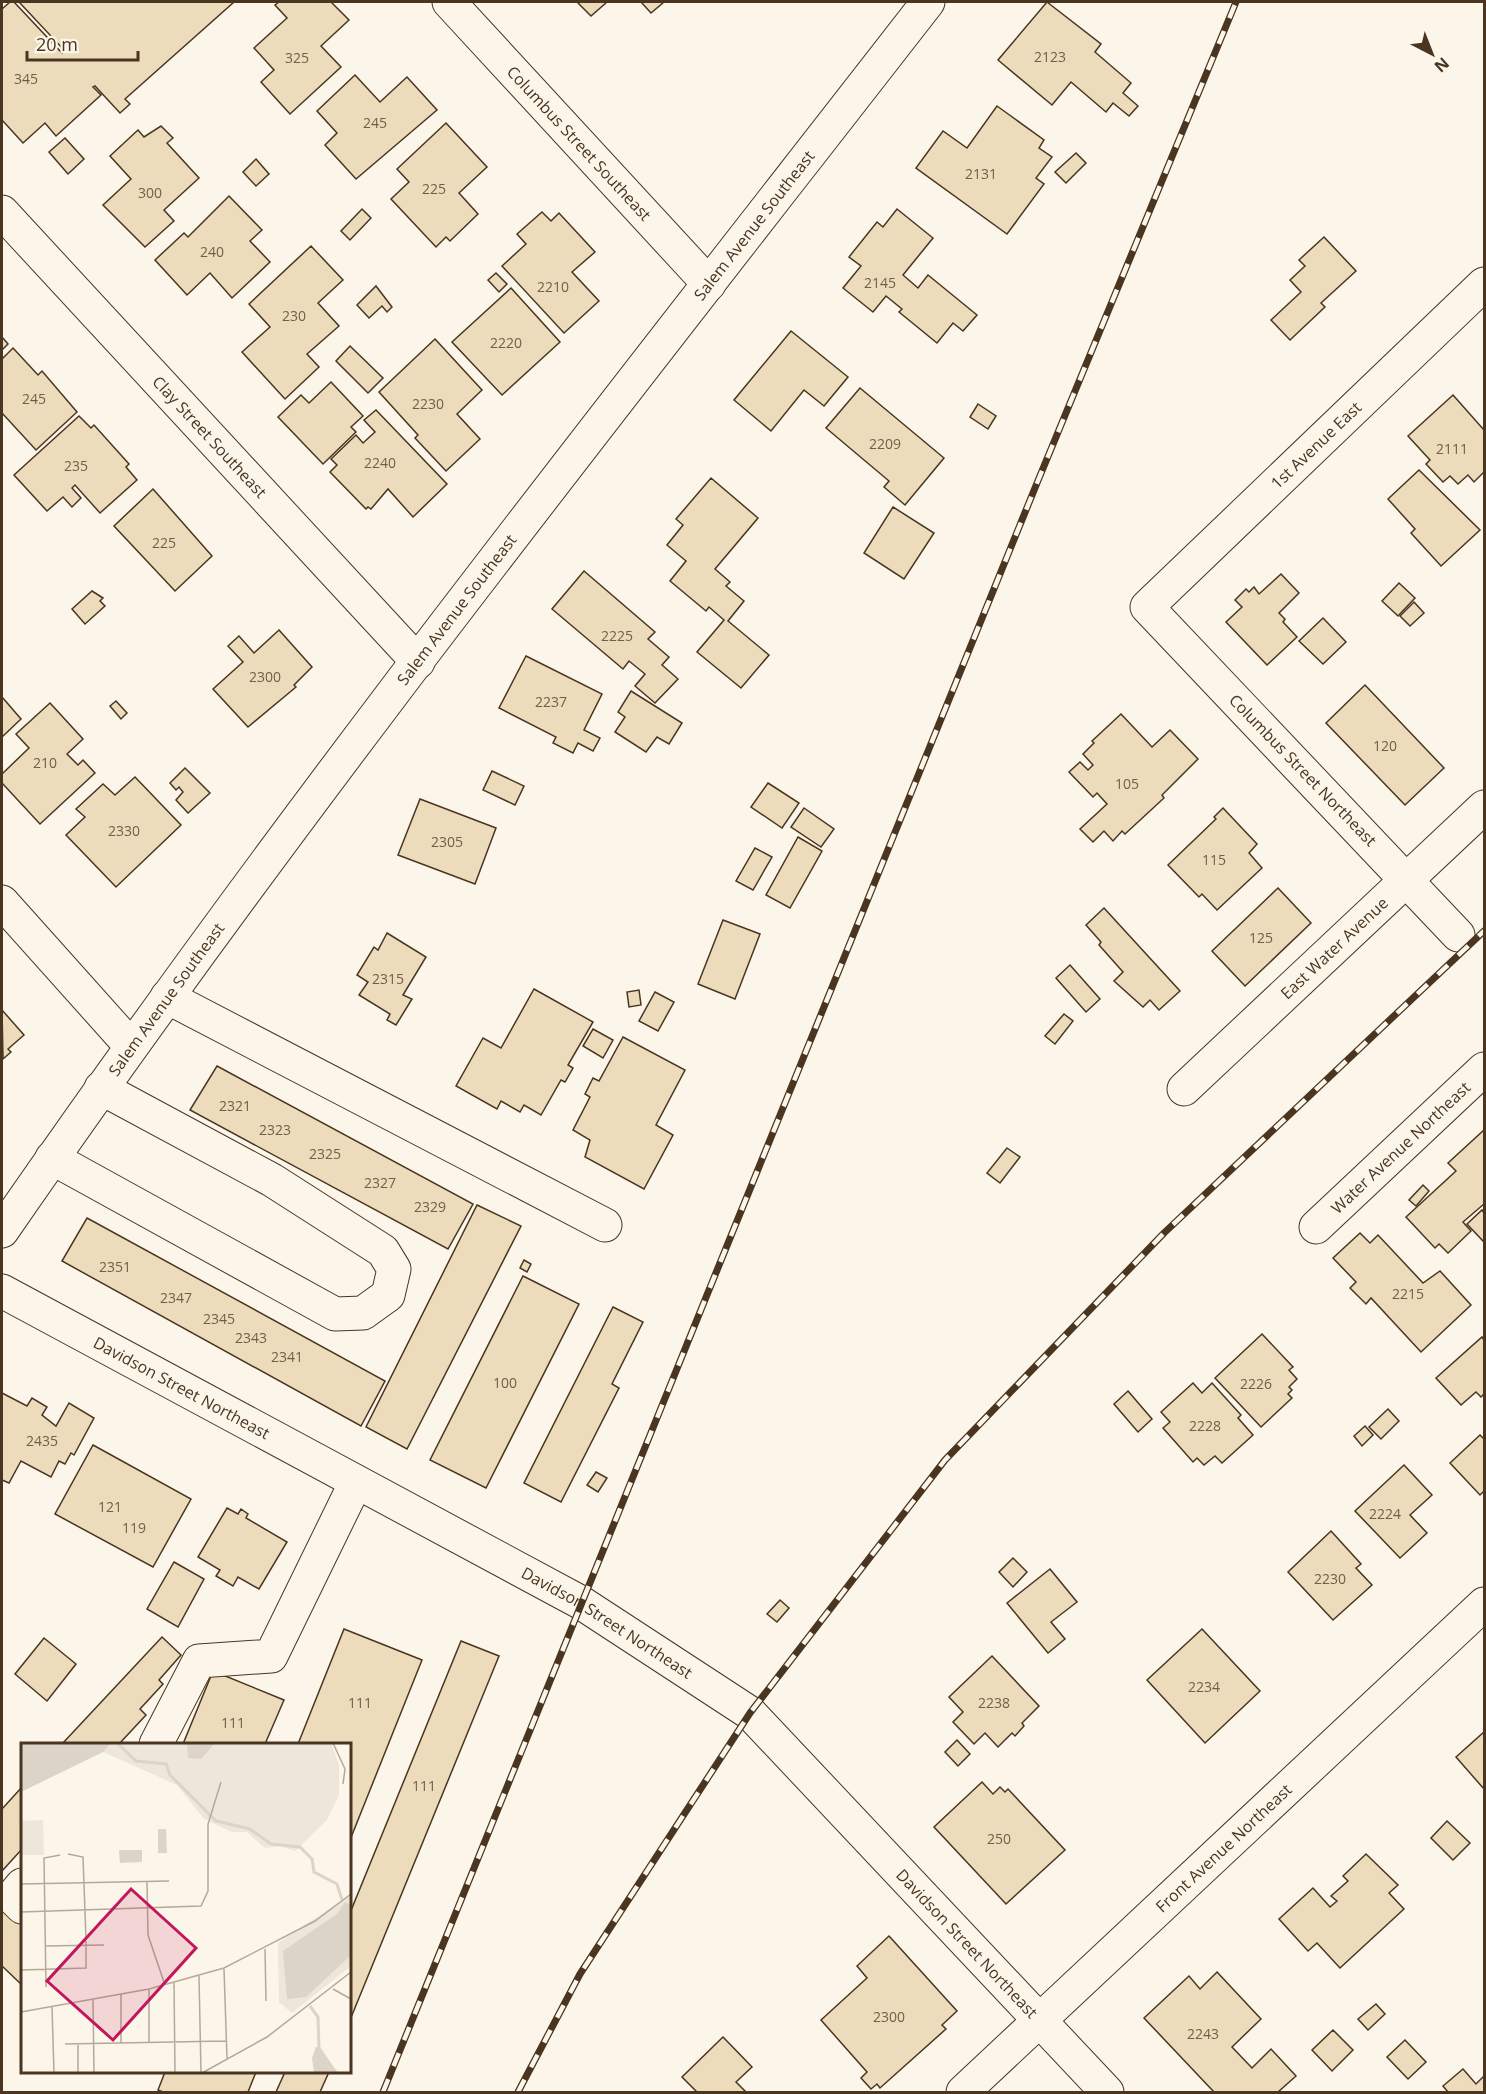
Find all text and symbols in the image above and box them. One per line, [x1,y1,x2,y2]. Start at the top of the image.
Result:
scale bar [27,24,138,62]
north arrow [1402,24,1462,84]
text: 20 m [36,32,78,56]
house number: 2123 [1034,47,1066,66]
house number: 325 [285,48,309,67]
text: N [1430,53,1454,78]
street label: Columbus Street Southeast [502,61,656,226]
house number: 345 [14,69,38,88]
house number: 245 [363,113,387,132]
street label: Salem Avenue Southeast [689,145,820,305]
house number: 2131 [965,164,997,183]
house number: 225 [422,179,446,198]
house number: 300 [138,183,162,202]
house number: 240 [200,242,224,261]
house number: 2145 [864,273,896,292]
house number: 2210 [537,277,569,296]
house number: 230 [282,306,306,325]
house number: 2220 [490,333,522,352]
street label: Clay Street Southeast [148,371,272,503]
house number: 245 [22,389,46,408]
house number: 2230 [412,394,444,413]
street label: 1st Avenue East [1266,396,1366,494]
house number: 2209 [869,434,901,453]
house number: 2111 [1436,439,1468,458]
house number: 2240 [364,453,396,472]
house number: 235 [64,456,88,475]
street label: Salem Avenue Southeast [392,529,521,690]
house number: 225 [152,533,176,552]
house number: 2225 [601,626,633,645]
house number: 2300 [249,667,281,686]
street label: Columbus Street Northeast [1224,689,1382,851]
house number: 2237 [535,692,567,711]
house number: 120 [1373,736,1397,755]
house number: 210 [33,753,57,772]
house number: 105 [1115,774,1139,793]
house number: 2330 [108,821,140,840]
house number: 2305 [431,832,463,851]
house number: 115 [1202,850,1226,869]
street label: East Water Avenue [1276,892,1393,1004]
street label: Salem Avenue Southeast [103,918,229,1080]
house number: 125 [1249,928,1273,947]
house number: 2315 [372,969,404,988]
street label: Water Avenue Northeast [1326,1076,1475,1219]
house number: 2321 [219,1096,251,1115]
house number: 2323 [259,1120,291,1139]
house number: 2325 [309,1144,341,1163]
house number: 2327 [364,1173,396,1192]
house number: 2329 [414,1197,446,1216]
house number: 2351 [99,1257,131,1276]
house number: 2215 [1392,1284,1424,1303]
house number: 2347 [160,1288,192,1307]
house number: 2345 [203,1309,235,1328]
house number: 2343 [235,1328,267,1347]
street label: Davidson Street Northeast [90,1331,274,1444]
house number: 2341 [271,1347,303,1366]
house number: 100 [493,1373,517,1392]
house number: 2226 [1240,1374,1272,1393]
house number: 2228 [1189,1416,1221,1435]
house number: 2435 [26,1431,58,1450]
house number: 121 [98,1497,122,1516]
house number: 2224 [1369,1504,1401,1523]
house number: 119 [122,1518,146,1537]
street label: Davidson Street Northeast [518,1561,697,1684]
house number: 2230 [1314,1569,1346,1588]
house number: 2234 [1188,1677,1220,1696]
house number: 111 [348,1693,372,1712]
house number: 2238 [978,1693,1010,1712]
house number: 111 [221,1713,245,1732]
inset map [21,1743,351,2073]
house number: 111 [412,1776,436,1795]
street label: Front Avenue Northeast [1151,1779,1297,1917]
house number: 250 [987,1829,1011,1848]
street label: Davidson Street Northeast [891,1864,1043,2023]
house number: 2300 [873,2007,905,2026]
house number: 2243 [1187,2024,1219,2043]

